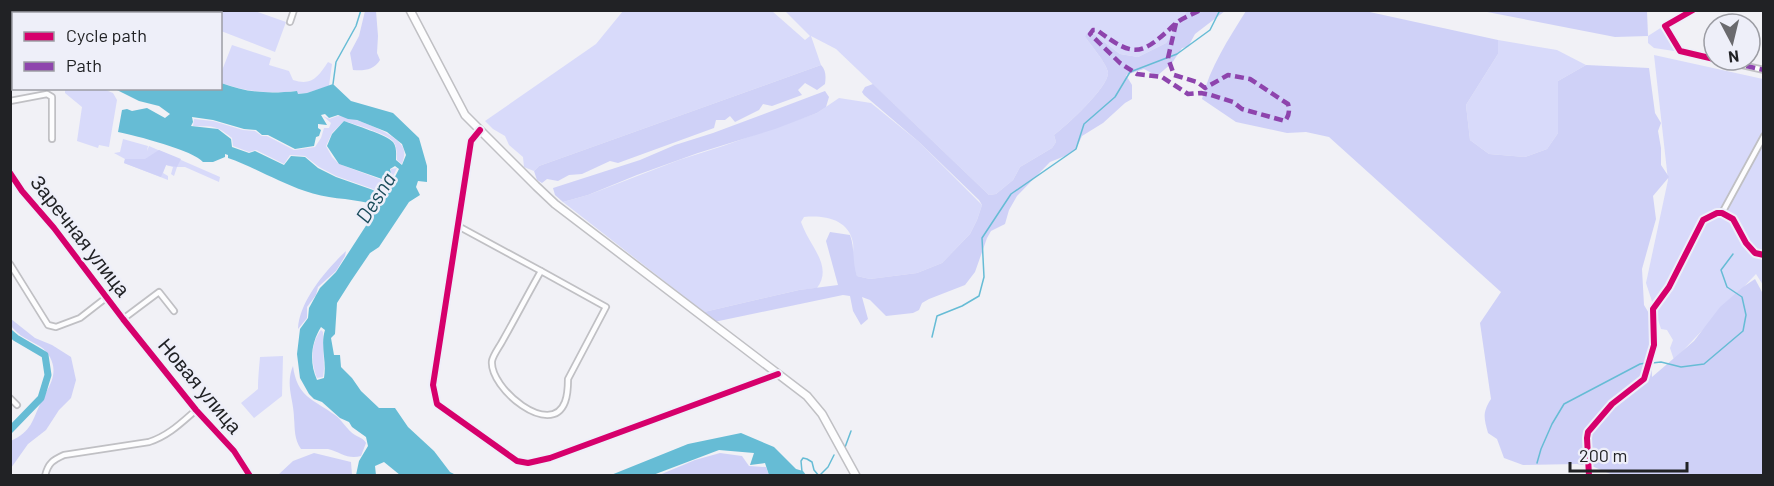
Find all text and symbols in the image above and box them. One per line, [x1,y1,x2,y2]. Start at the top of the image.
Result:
legend [12,12,222,90]
north arrow [1702,12,1762,72]
text: Cycle path [66,24,147,46]
text: N [1727,47,1740,67]
text: Path [66,54,102,76]
water label: Desna [350,167,400,227]
street label: Заречная улица [26,170,136,301]
street label: Новая улица [154,333,248,439]
scale bar [1570,435,1687,473]
text: 200 m [1579,444,1627,466]

